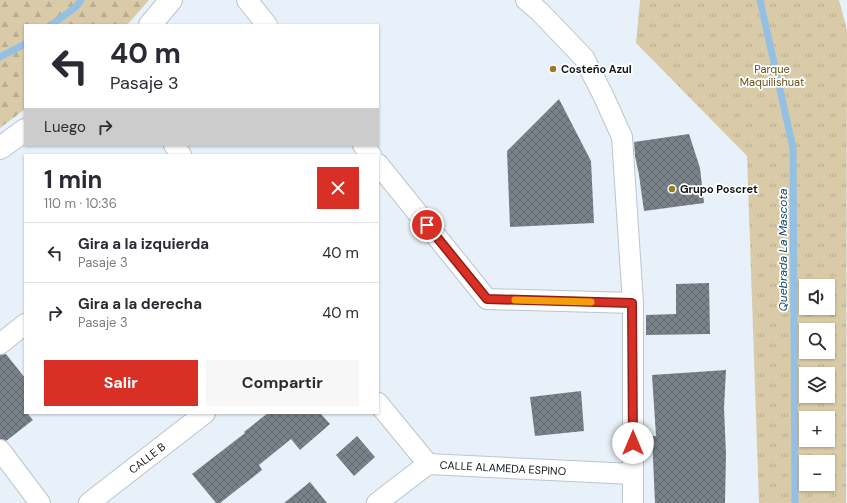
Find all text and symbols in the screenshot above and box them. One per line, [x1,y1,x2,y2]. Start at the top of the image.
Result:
text: 40 m [110,35,181,72]
icon: left [44,40,96,92]
place label: Costeño Azul [561,62,632,76]
park label: Parque Maquilishuat [740,62,804,89]
marker: Costeño Azul [548,64,558,74]
text: Pasaje 3 [110,71,179,95]
icon: right [94,116,116,138]
text: Luego [44,117,86,137]
text: 1 min [44,164,102,195]
button: close [317,167,359,209]
place label: Grupo Poscret [680,182,758,196]
marker: Grupo Poscret [667,184,677,194]
water label: Quebrada La Mascota [775,188,791,312]
text: 110 m · 10:36 [44,195,117,212]
pin [410,208,444,242]
icon: arrive [416,214,438,236]
text: Gira a la izquierda [78,234,209,254]
icon: left [44,242,66,264]
text: 40 m [322,243,359,263]
text: Pasaje 3 [78,254,128,271]
map controls [799,279,835,491]
button: sound [799,279,835,315]
text: Gira a la derecha [78,294,202,314]
icon: right [44,302,66,324]
text: 40 m [322,303,359,323]
text: Pasaje 3 [78,314,128,331]
button: search [799,323,835,359]
button: Salir [44,360,198,406]
button: Compartir [206,360,359,406]
button: layers [799,367,835,403]
button: + [799,411,835,447]
position arrow [612,422,654,464]
street label: CALLE B [126,439,168,477]
button: − [799,455,835,491]
street label: CALLE ALAMEDA ESPINO [439,458,567,478]

